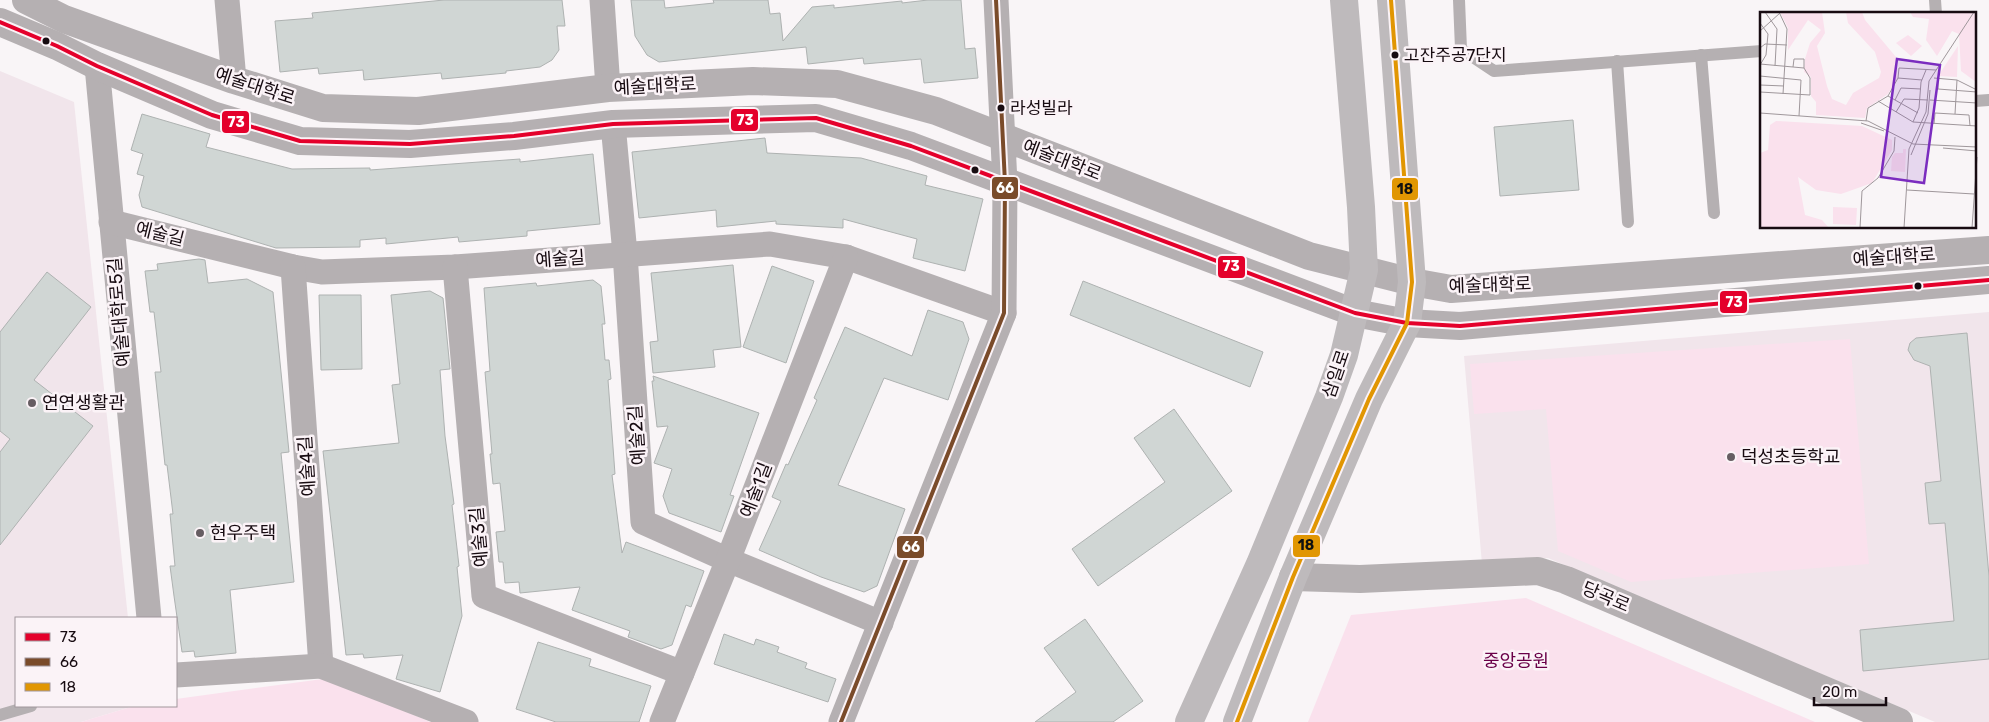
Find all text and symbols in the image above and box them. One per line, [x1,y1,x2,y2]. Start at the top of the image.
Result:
inset map [1760,12,1976,229]
unlabelled marker [41,36,51,46]
place label: 고잔주공7단지 [1404,45,1507,65]
marker: 고잔주공7단지 [1390,50,1400,60]
street label: 예술대학로 [212,63,298,109]
street label: 예술대학로 [613,73,697,99]
place label: 라성빌라 [1010,98,1073,118]
marker: 라성빌라 [996,103,1006,113]
line badge: 73 [730,108,759,132]
line badge: 73 [221,110,250,134]
text: 73 [736,112,754,129]
text: 73 [227,114,245,131]
street label: 예술대학로 [1019,135,1105,185]
unlabelled marker [970,165,980,175]
line badge: 66 [991,176,1019,200]
line badge: 18 [1391,177,1419,201]
text: 66 [996,180,1014,197]
text: 18 [1397,181,1413,198]
street label: 예술길 [133,217,187,251]
street label: 예술대학로 [1852,243,1936,271]
street label: 예술길 [534,246,586,272]
line badge: 73 [1217,255,1246,279]
street label: 예술대학로5길 [103,256,135,368]
text: 73 [1222,258,1240,275]
street label: 예술대학로 [1448,273,1532,297]
unlabelled marker [1913,281,1923,291]
line badge: 73 [1719,290,1748,314]
text: 73 [1725,294,1743,311]
street label: 삼일로 [1318,347,1354,401]
place label: 연연생활관 [42,392,125,414]
marker: 연연생활관 [26,397,38,409]
street label: 예술2길 [624,404,650,466]
street label: 예술4길 [294,435,320,497]
place label: 덕성초등학교 [1741,446,1840,468]
marker: 덕성초등학교 [1725,451,1737,463]
street label: 예술1길 [735,459,777,521]
street label: 예술3길 [465,506,493,568]
place label: 현우주택 [210,522,276,544]
marker: 현우주택 [194,527,206,539]
line badge: 18 [1292,534,1321,558]
line badge: 66 [896,535,925,559]
text: 18 [1298,537,1314,554]
text: 66 [902,539,920,556]
street label: 당곡로 [1579,577,1633,617]
legend [15,617,178,707]
text: 73 [60,628,77,646]
park label: 중앙공원 [1483,650,1549,672]
text: 66 [60,653,78,671]
scale bar [1814,674,1886,706]
text: 18 [60,678,76,696]
text: 20 m [1822,683,1857,701]

